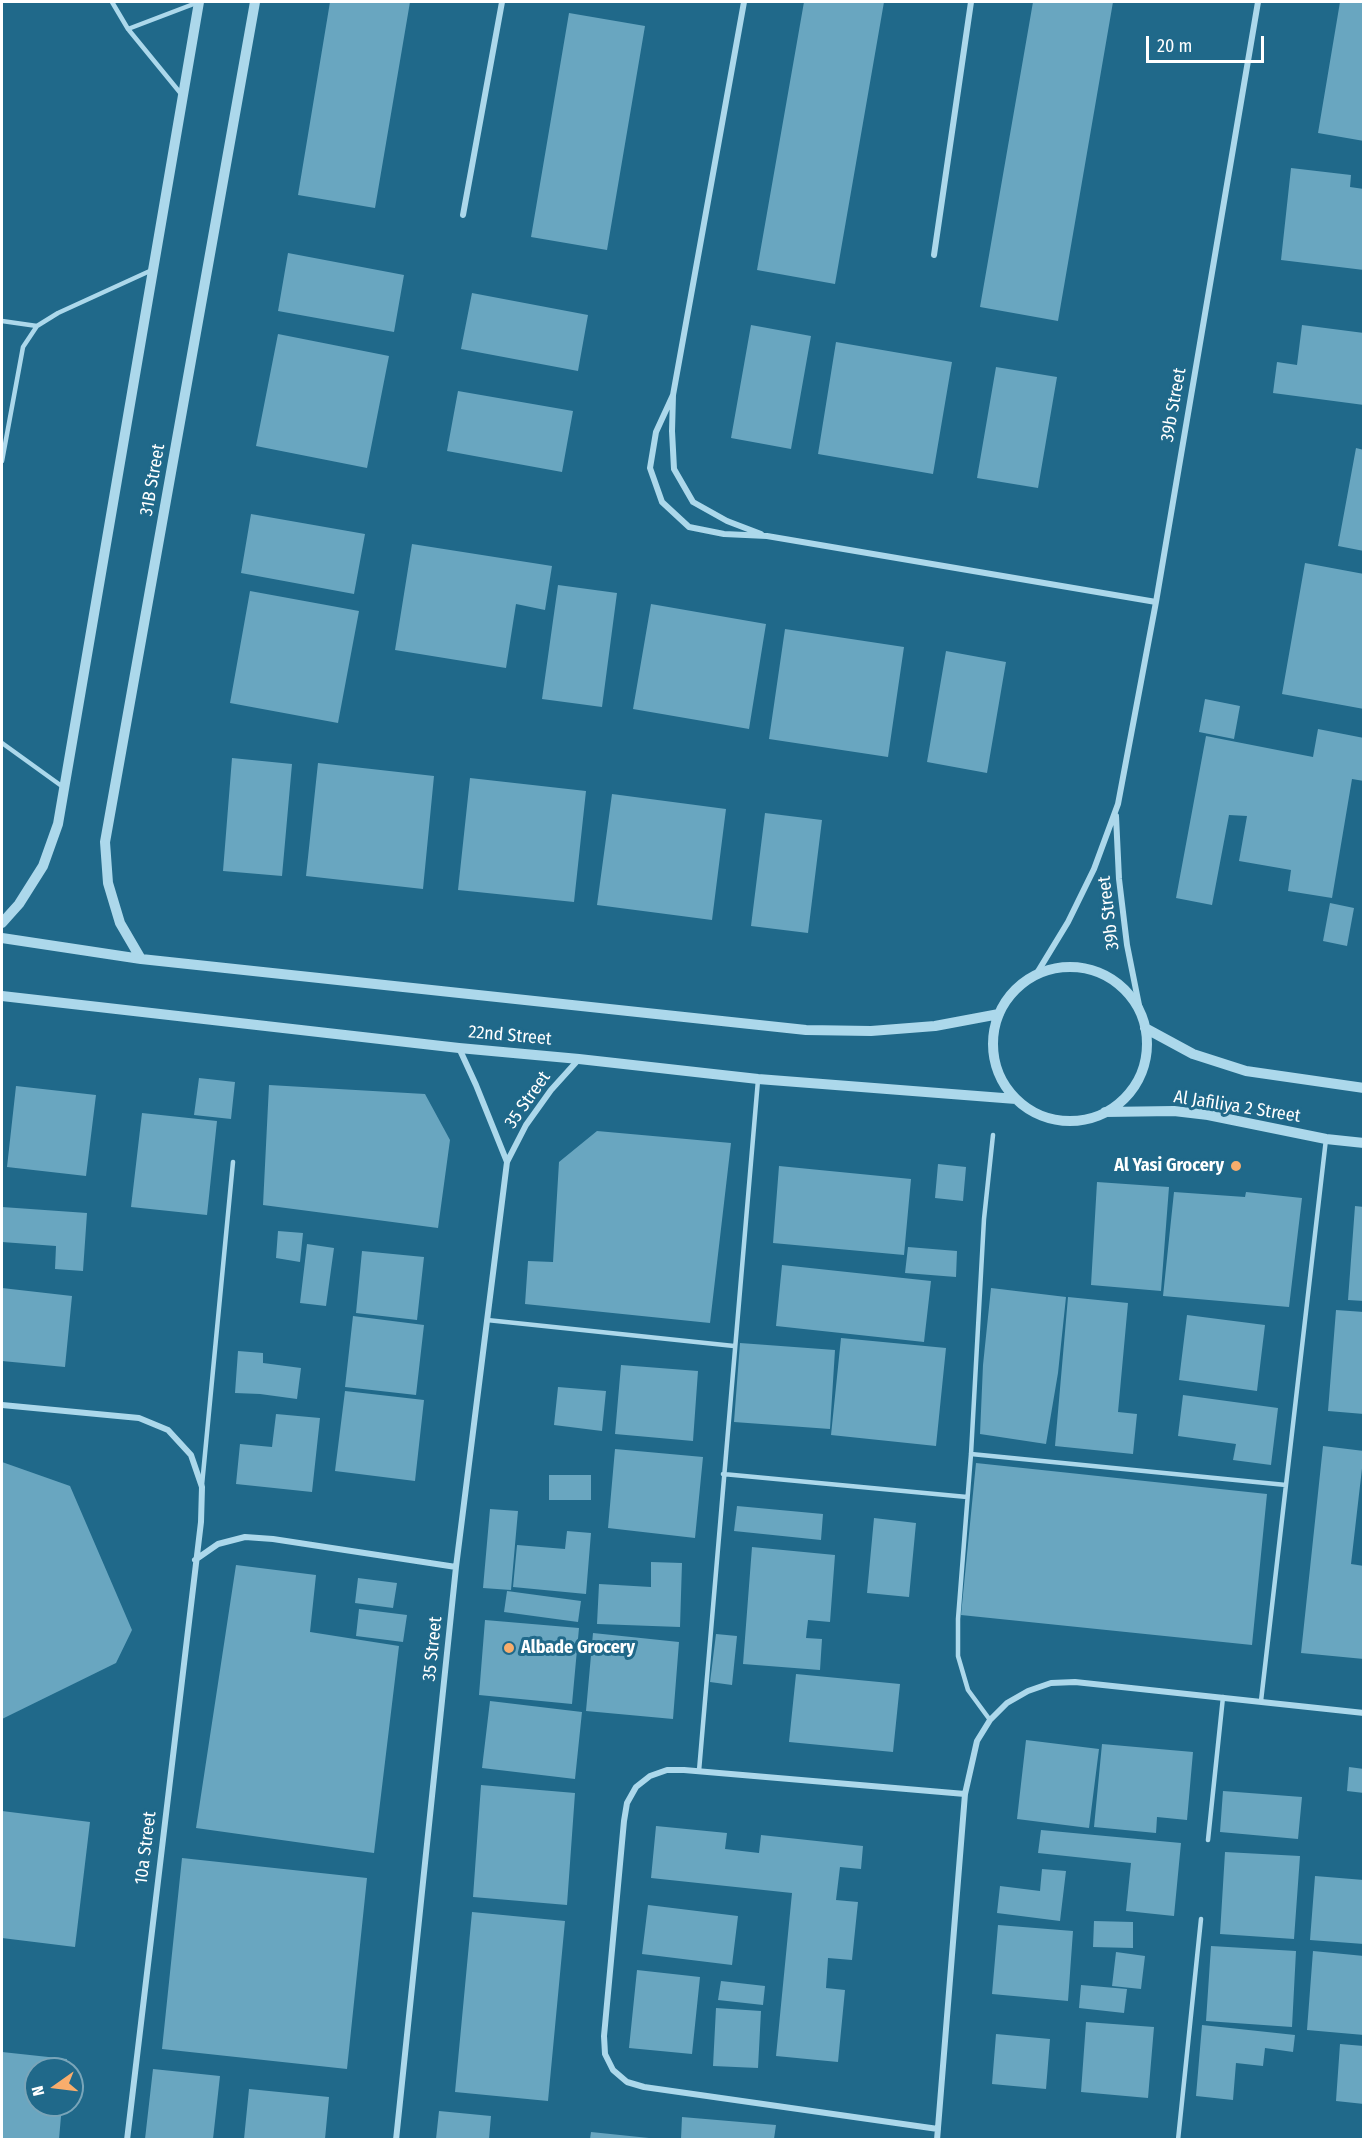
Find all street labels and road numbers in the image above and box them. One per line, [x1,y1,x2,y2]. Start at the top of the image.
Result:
street label: 39b Street [1157,366,1191,444]
street label: 31B Street [136,442,170,518]
street label: 39b Street [1094,875,1124,951]
street label: 22nd Street [467,1022,553,1050]
street label: 35 Street [501,1067,555,1133]
street label: Al Jafiliya 2 Street [1172,1086,1302,1128]
street label: 35 Street [419,1616,447,1682]
street label: 10a Street [131,1810,161,1886]

